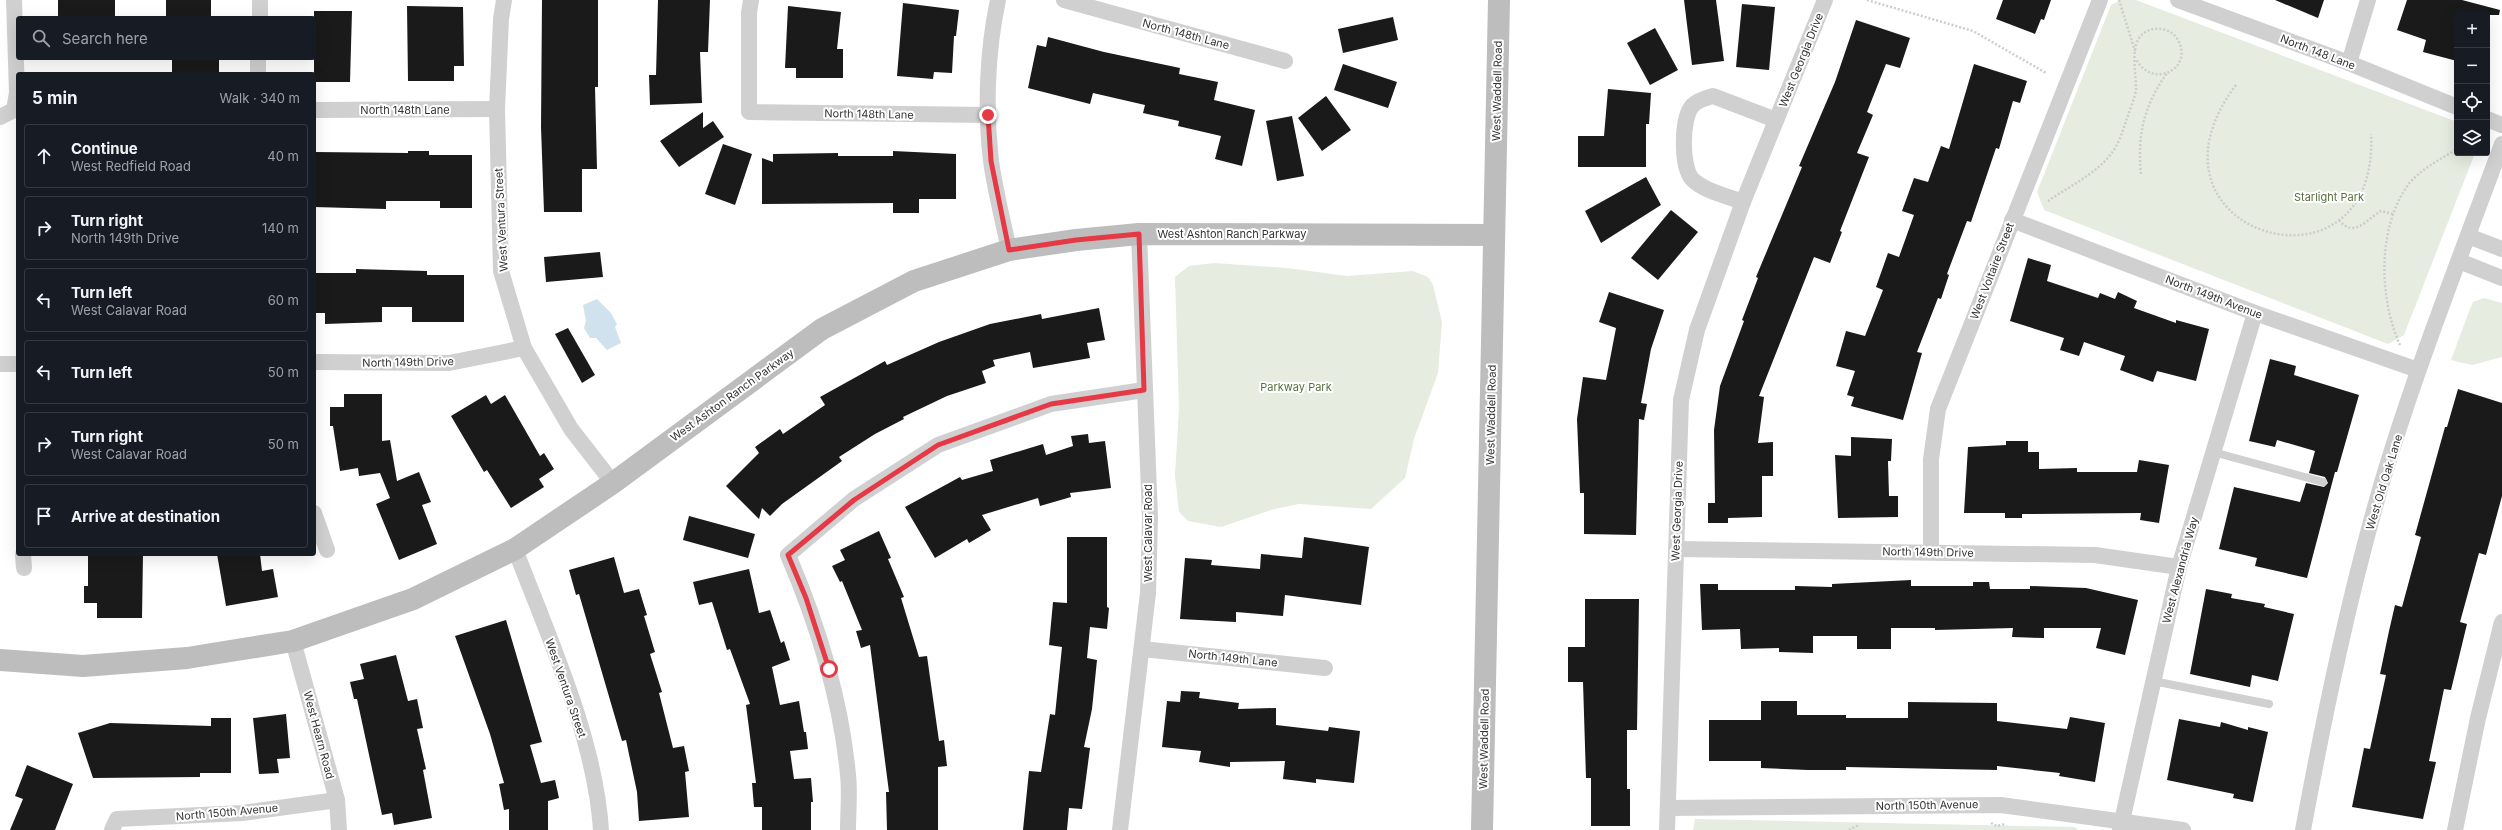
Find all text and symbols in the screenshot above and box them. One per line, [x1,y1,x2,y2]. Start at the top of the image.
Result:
street label: West Georgia Drive [1776,11,1826,109]
map controls [2454,12,2490,156]
button: + [2454,12,2490,48]
search box [16,16,316,60]
street label: North 148th Lane [1141,16,1231,52]
icon: search [30,27,52,49]
text: Search here [62,29,148,48]
street label: North 148 Lane [2279,31,2357,73]
street label: West Waddell Road [1489,41,1505,141]
button: − [2454,48,2490,84]
button: locate [2454,84,2490,120]
text: 5 min [32,88,78,108]
text: Walk · 340 m [220,90,300,106]
street label: North 148th Lane [360,103,450,117]
street label: North 148th Lane [824,106,914,122]
route end [979,106,997,124]
button: layers [2454,120,2490,156]
text: Continue [71,139,138,158]
icon: ahead [33,145,55,167]
text: 40 m [267,148,299,164]
text: West Redfield Road [71,158,191,174]
street label: West Ventura Street [491,167,511,272]
park label: Starlight Park [2294,190,2364,204]
text: Turn right [71,211,143,230]
icon: right [33,217,55,239]
text: 140 m [262,220,299,236]
street label: West Voltaire Street [1967,220,2017,321]
street label: West Ashton Ranch Parkway [1157,227,1307,241]
text: North 149th Drive [71,230,179,246]
street label: North 149th Avenue [2164,272,2264,322]
text: Turn left [71,283,132,302]
icon: left [33,289,55,311]
text: 60 m [268,292,299,308]
text: West Calavar Road [71,302,187,318]
street label: West Ashton Ranch Parkway [668,346,796,444]
street label: North 149th Drive [362,354,454,370]
icon: left [33,361,55,383]
text: Turn left [71,363,132,382]
text: 50 m [268,364,299,380]
street label: West Waddell Road [1483,365,1499,465]
park label: Parkway Park [1260,380,1332,394]
text: Turn right [71,427,143,446]
icon: right [33,433,55,455]
street label: West Old Oak Lane [2363,433,2405,531]
text: 50 m [268,436,299,452]
text: West Calavar Road [71,446,187,462]
street label: West Georgia Drive [1668,461,1686,561]
street label: West Calavar Road [1141,484,1155,582]
icon: arrive [33,505,55,527]
text: Arrive at destination [71,507,220,526]
street label: West Alexandria Way [2159,515,2201,625]
street label: North 149th Drive [1882,544,1974,560]
street label: West Ventura Street [543,637,590,740]
street label: North 149th Lane [1188,646,1278,670]
route start [820,660,838,678]
street label: West Hearn Road [301,689,337,781]
street label: West Waddell Road [1476,689,1492,789]
street label: North 150th Avenue [1876,797,1978,813]
street label: North 150th Avenue [175,801,279,823]

